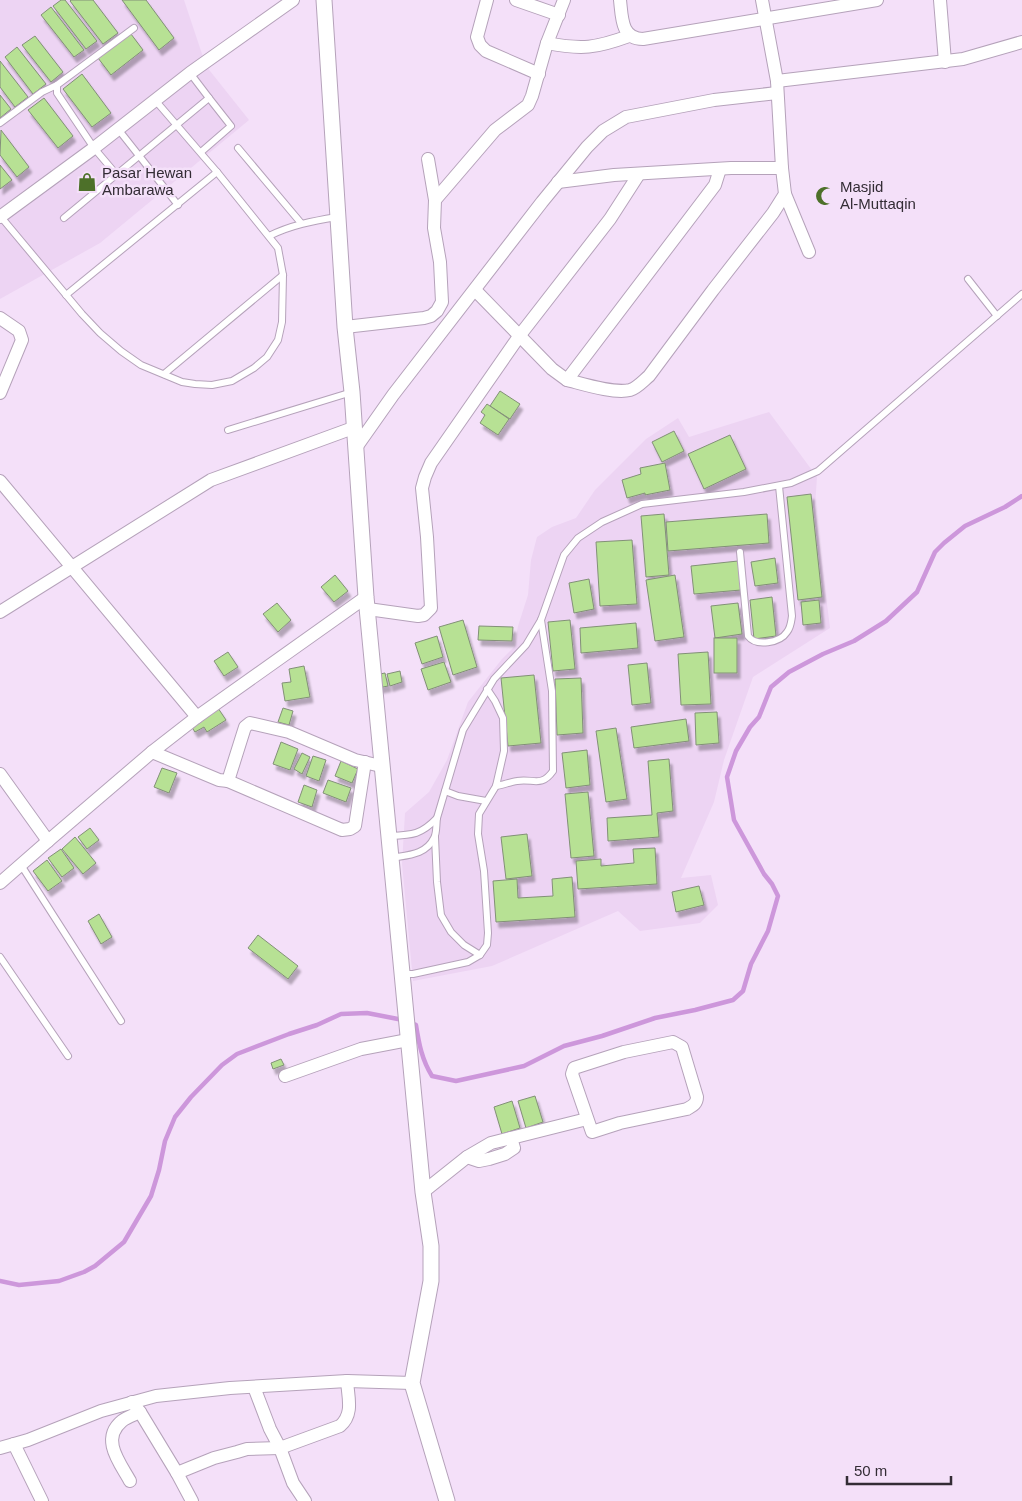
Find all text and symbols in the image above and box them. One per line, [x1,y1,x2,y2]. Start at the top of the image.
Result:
place label: Pasar Hewan Ambarawa [102,164,192,198]
shop icon: Pasar Hewan Ambarawa [76,171,98,193]
place label: Masjid Al-Muttaqin [840,178,916,212]
mosque icon: Masjid Al-Muttaqin [814,185,836,207]
scale bar [847,1454,951,1486]
text: 50 m [854,1462,887,1479]

